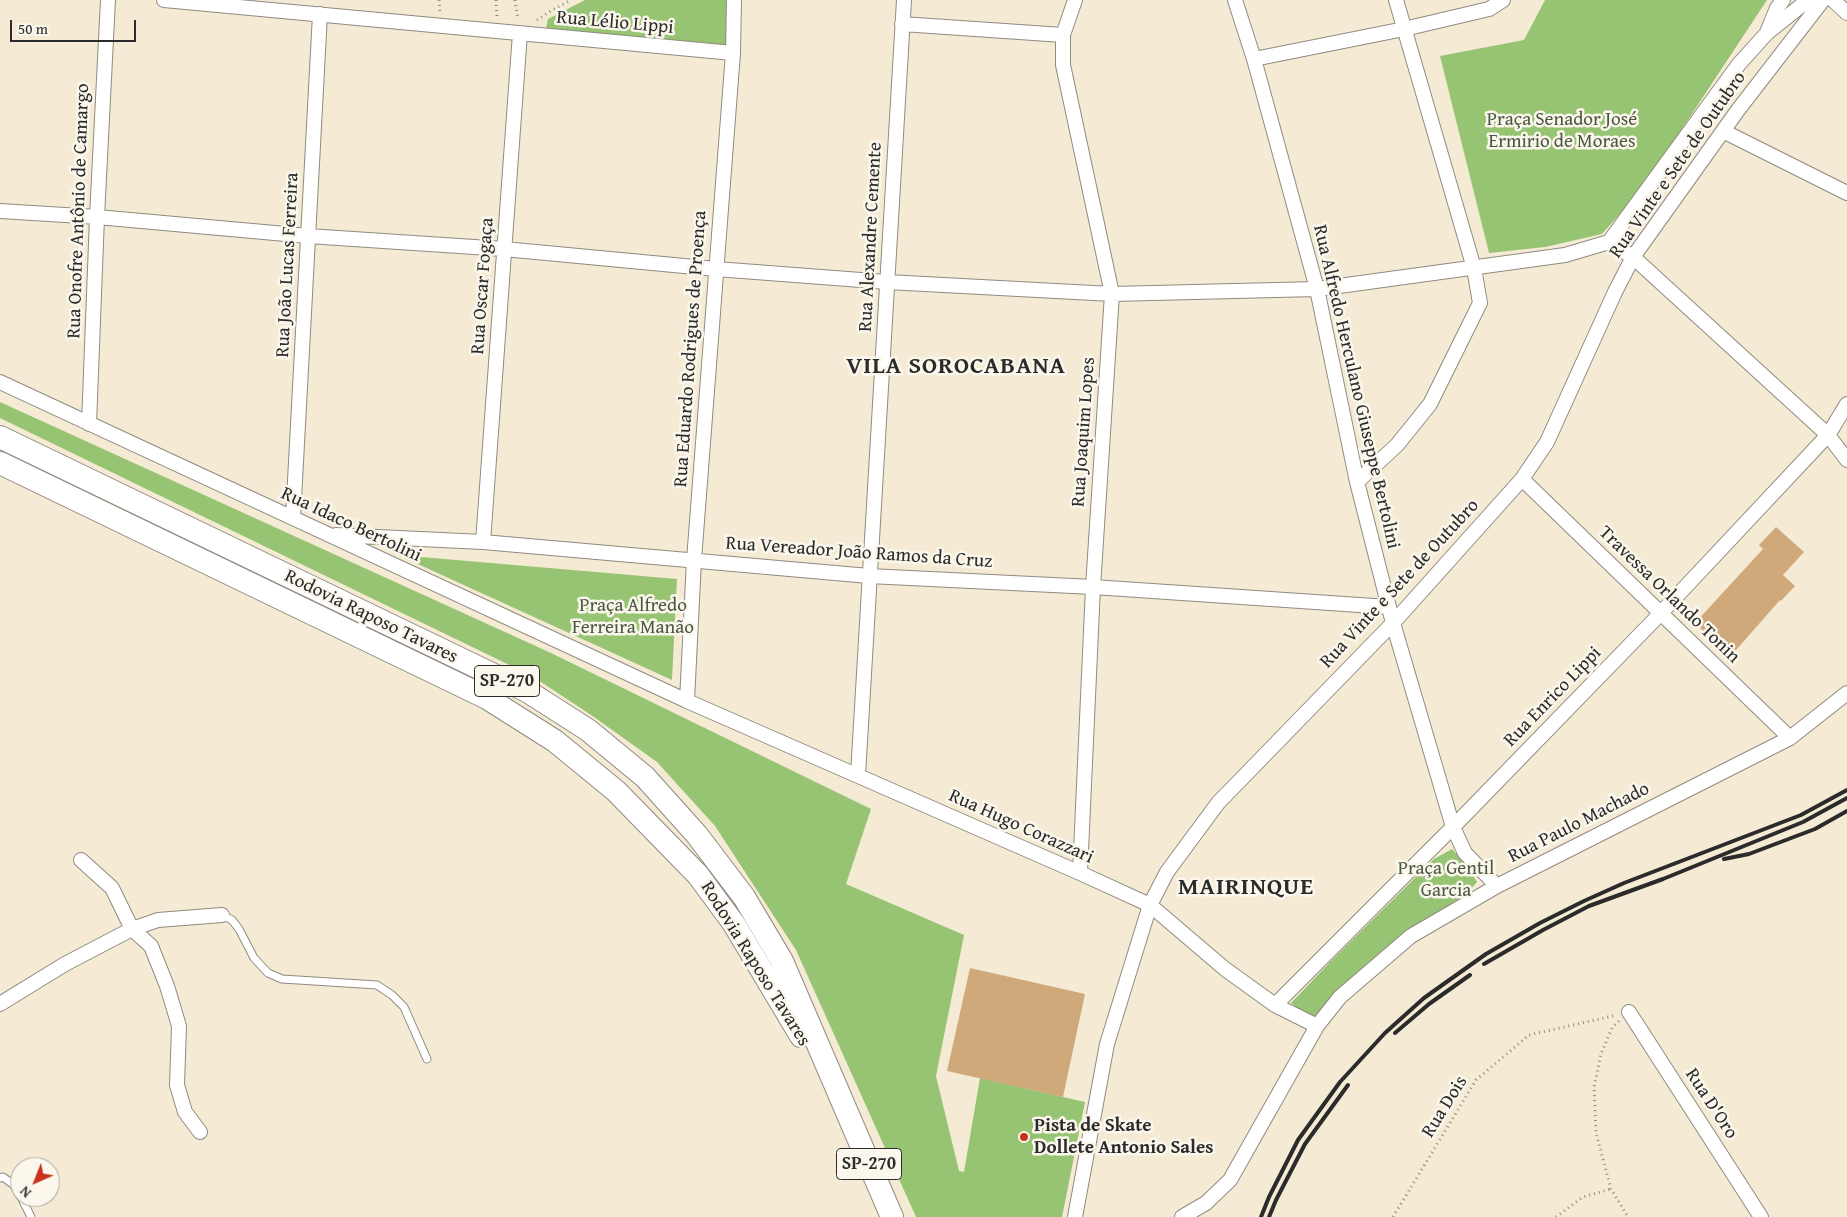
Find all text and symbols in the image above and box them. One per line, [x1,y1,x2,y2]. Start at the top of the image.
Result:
street label: Rua Lélio Lippi [555,7,675,39]
scale bar [12,10,139,42]
text: 50 m [18,18,48,39]
street label: Rua Vinte e Sete de Outubro [1605,67,1751,263]
street label: Rua Onofre Antônio de Camargo [63,83,95,339]
park label: Praça Senador José Ermirio de Moraes [1487,109,1637,153]
street label: Rua Alexandre Cemente [855,142,887,332]
street label: Rua João Lucas Ferreira [272,172,304,358]
street label: Rua Eduardo Rodrigues de Proença [670,210,712,488]
street label: Rua Oscar Fogaça [467,217,499,355]
street label: Rua Alfredo Herculano Giuseppe Bertolini [1308,223,1404,551]
district label: VILA SOROCABANA [844,353,1068,381]
street label: Rua Joaquim Lopes [1067,356,1101,508]
street label: Rua Idaco Bertolini [277,482,425,568]
street label: Rua Vinte e Sete de Outubro [1316,495,1484,673]
street label: Travessa Orlando Tonin [1594,522,1744,668]
street label: Rua Vereador João Ramos da Cruz [725,532,993,574]
street label: Rodovia Raposo Tavares [281,565,461,669]
park label: Praça Alfredo Ferreira Manão [572,595,694,639]
street label: Rua Enrico Lippi [1499,642,1607,752]
road number: SP-270 [474,666,540,696]
street label: Rua Paulo Machado [1505,778,1653,868]
street label: Rua Hugo Corazzari [945,785,1097,869]
park label: Praça Gentil Garcia [1398,858,1494,902]
district label: MAIRINQUE [1177,874,1315,902]
street label: Rodovia Raposo Tavares [695,877,815,1051]
street label: Rua D'Oro [1680,1064,1742,1144]
street label: Rua Dois [1417,1072,1473,1142]
place label: Pista de Skate Dollete Antonio Sales [1034,1115,1213,1159]
marker: Pista de Skate Dollete Antonio Sales [1018,1131,1030,1143]
road number: SP-270 [836,1148,902,1180]
north arrow [10,1157,60,1207]
text: N [15,1182,36,1203]

